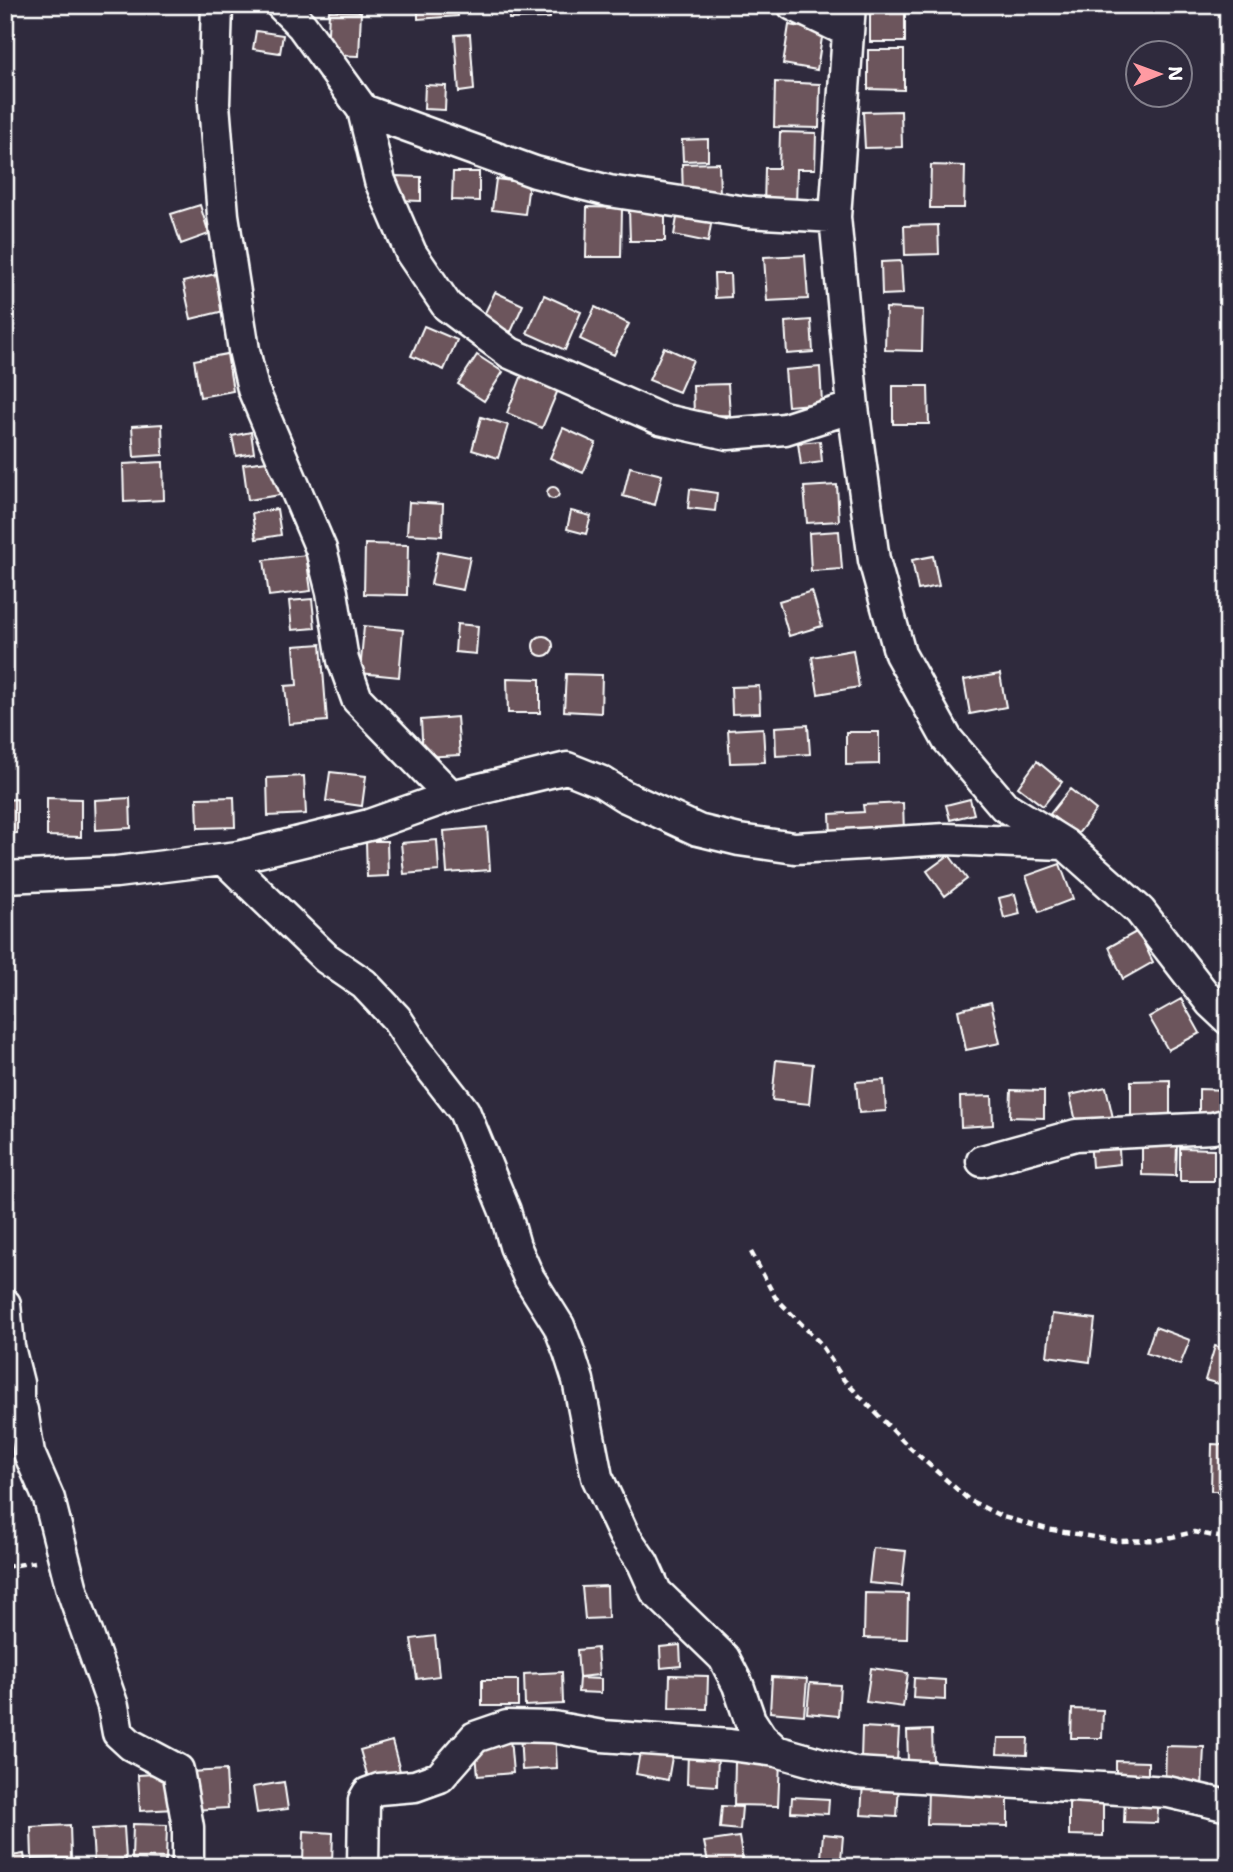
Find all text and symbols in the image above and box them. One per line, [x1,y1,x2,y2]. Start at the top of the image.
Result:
north arrow [1124,38,1194,108]
text: N [1163,66,1188,81]

